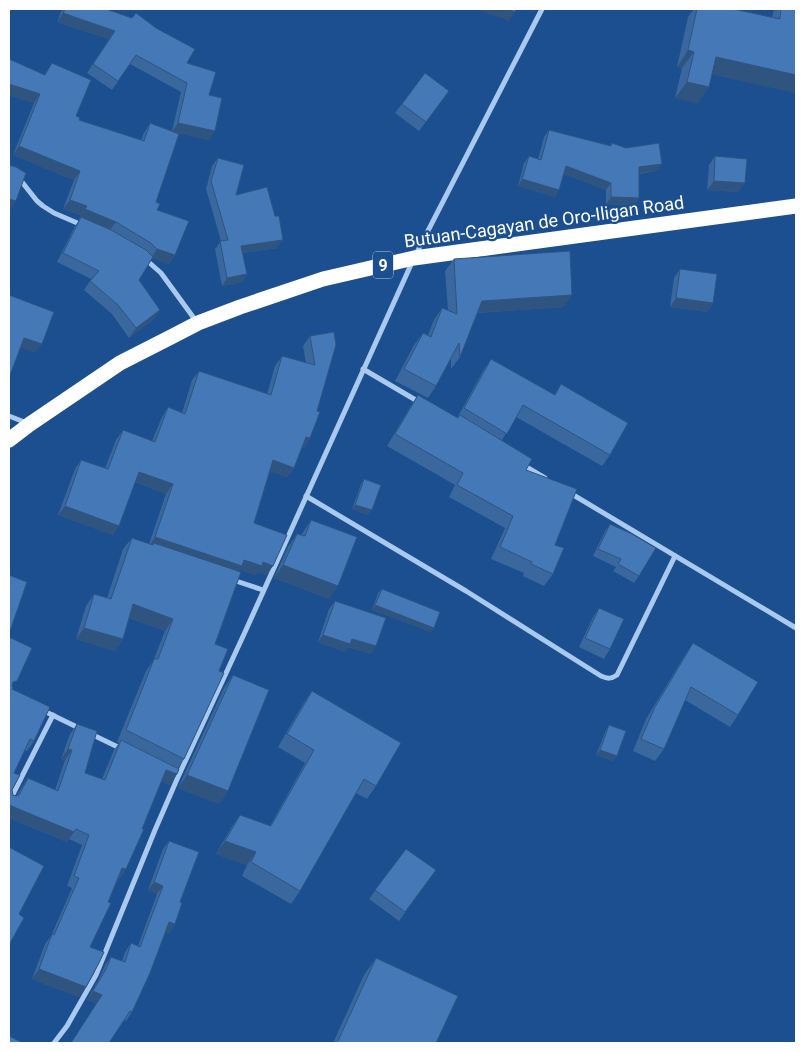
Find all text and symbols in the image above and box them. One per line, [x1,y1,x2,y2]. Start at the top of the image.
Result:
street label: Butuan-Cagayan de Oro-Iligan Road [403,191,685,252]
road number: 9 [373,252,393,278]

